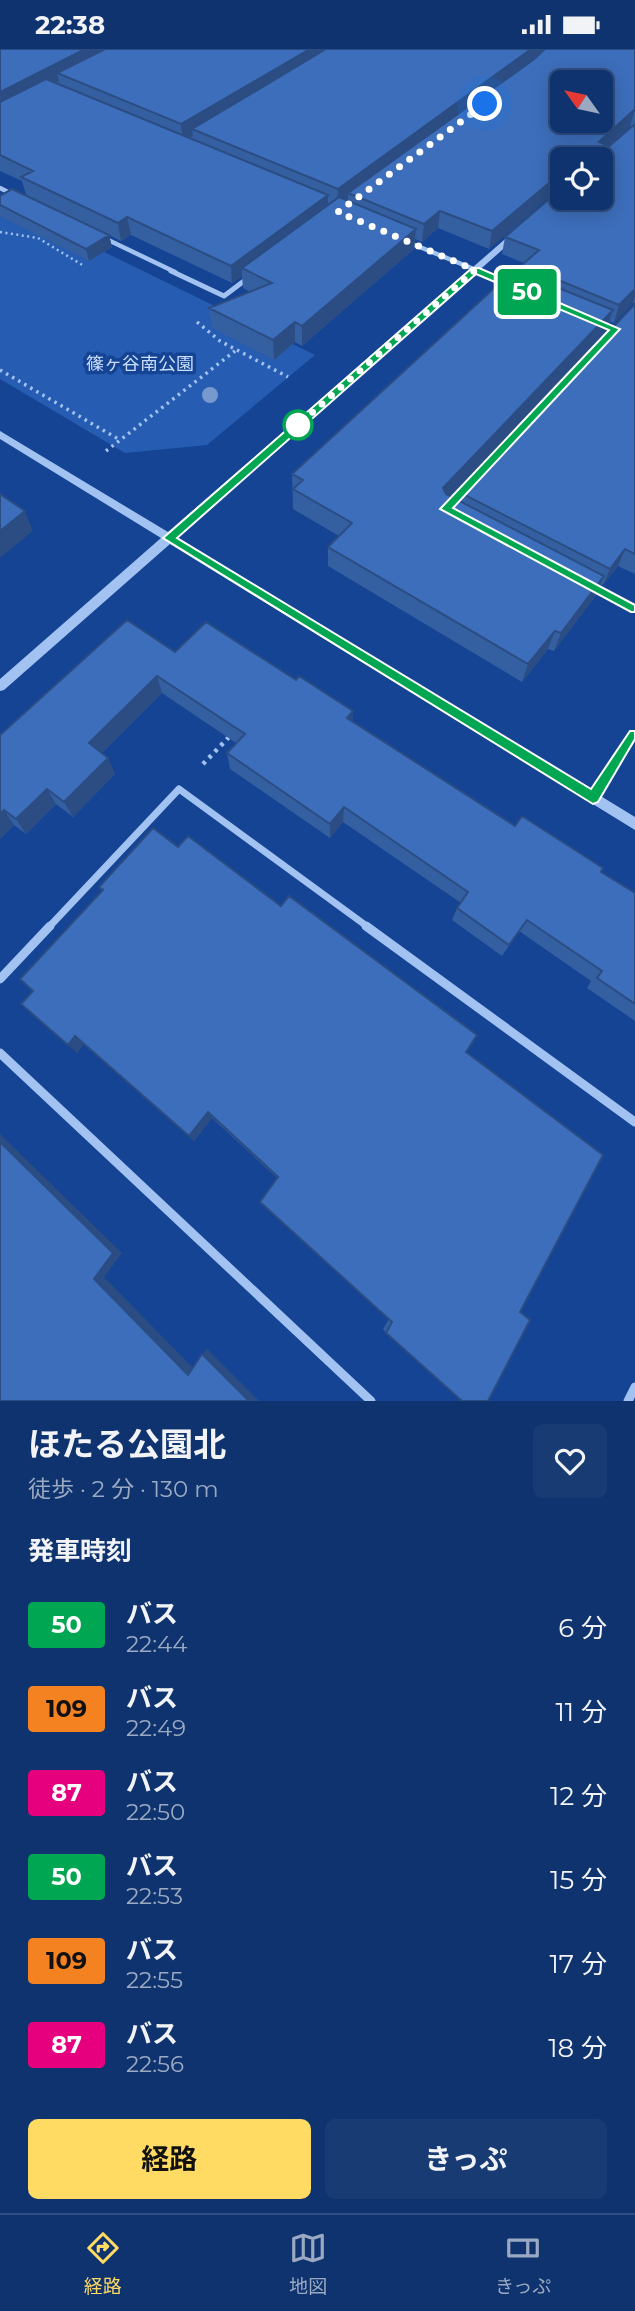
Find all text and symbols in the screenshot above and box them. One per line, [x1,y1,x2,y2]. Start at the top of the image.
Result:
text: 22:38 [35,9,105,41]
north arrow [550,70,612,133]
map controls [550,70,613,210]
your location [467,86,502,121]
button: locate [550,147,613,210]
line badge: 50 [496,269,558,315]
text: 50 [512,277,542,306]
park label: 篠ヶ谷南公園 [86,353,194,375]
unlabelled marker [283,410,313,440]
text: ほたる公園北 [28,1424,226,1464]
button: heart [533,1424,607,1498]
text: 徒歩 · 2 分 · 130 m [28,1475,219,1503]
text: 発車時刻 [28,1535,132,1567]
text: バス [126,1598,178,1630]
text: 50 [51,1610,82,1639]
text: 6 分 [558,1612,607,1644]
text: 22:44 [126,1630,187,1658]
text: バス [126,1682,178,1714]
text: 109 [46,1694,87,1723]
text: 11 分 [555,1696,607,1728]
text: 22:49 [126,1714,186,1742]
text: バス [126,1766,178,1798]
text: 87 [51,1778,82,1807]
text: 12 分 [550,1780,607,1812]
text: 22:50 [126,1798,185,1826]
text: バス [126,1850,178,1882]
text: 50 [51,1862,82,1891]
text: 15 分 [550,1864,607,1896]
text: 22:53 [126,1882,183,1910]
text: バス [126,1934,178,1966]
text: 109 [46,1946,87,1975]
text: 17 分 [549,1948,607,1980]
text: 22:55 [126,1966,183,1994]
text: バス [126,2018,178,2050]
text: 87 [51,2030,82,2059]
text: 18 分 [548,2032,607,2064]
text: 22:56 [126,2050,184,2078]
button: 経路 [28,2119,311,2199]
button: きっぷ [325,2119,607,2199]
tab: 経路 [84,2229,122,2298]
tab: 地図 [289,2229,327,2298]
tab: きっぷ [495,2229,551,2298]

